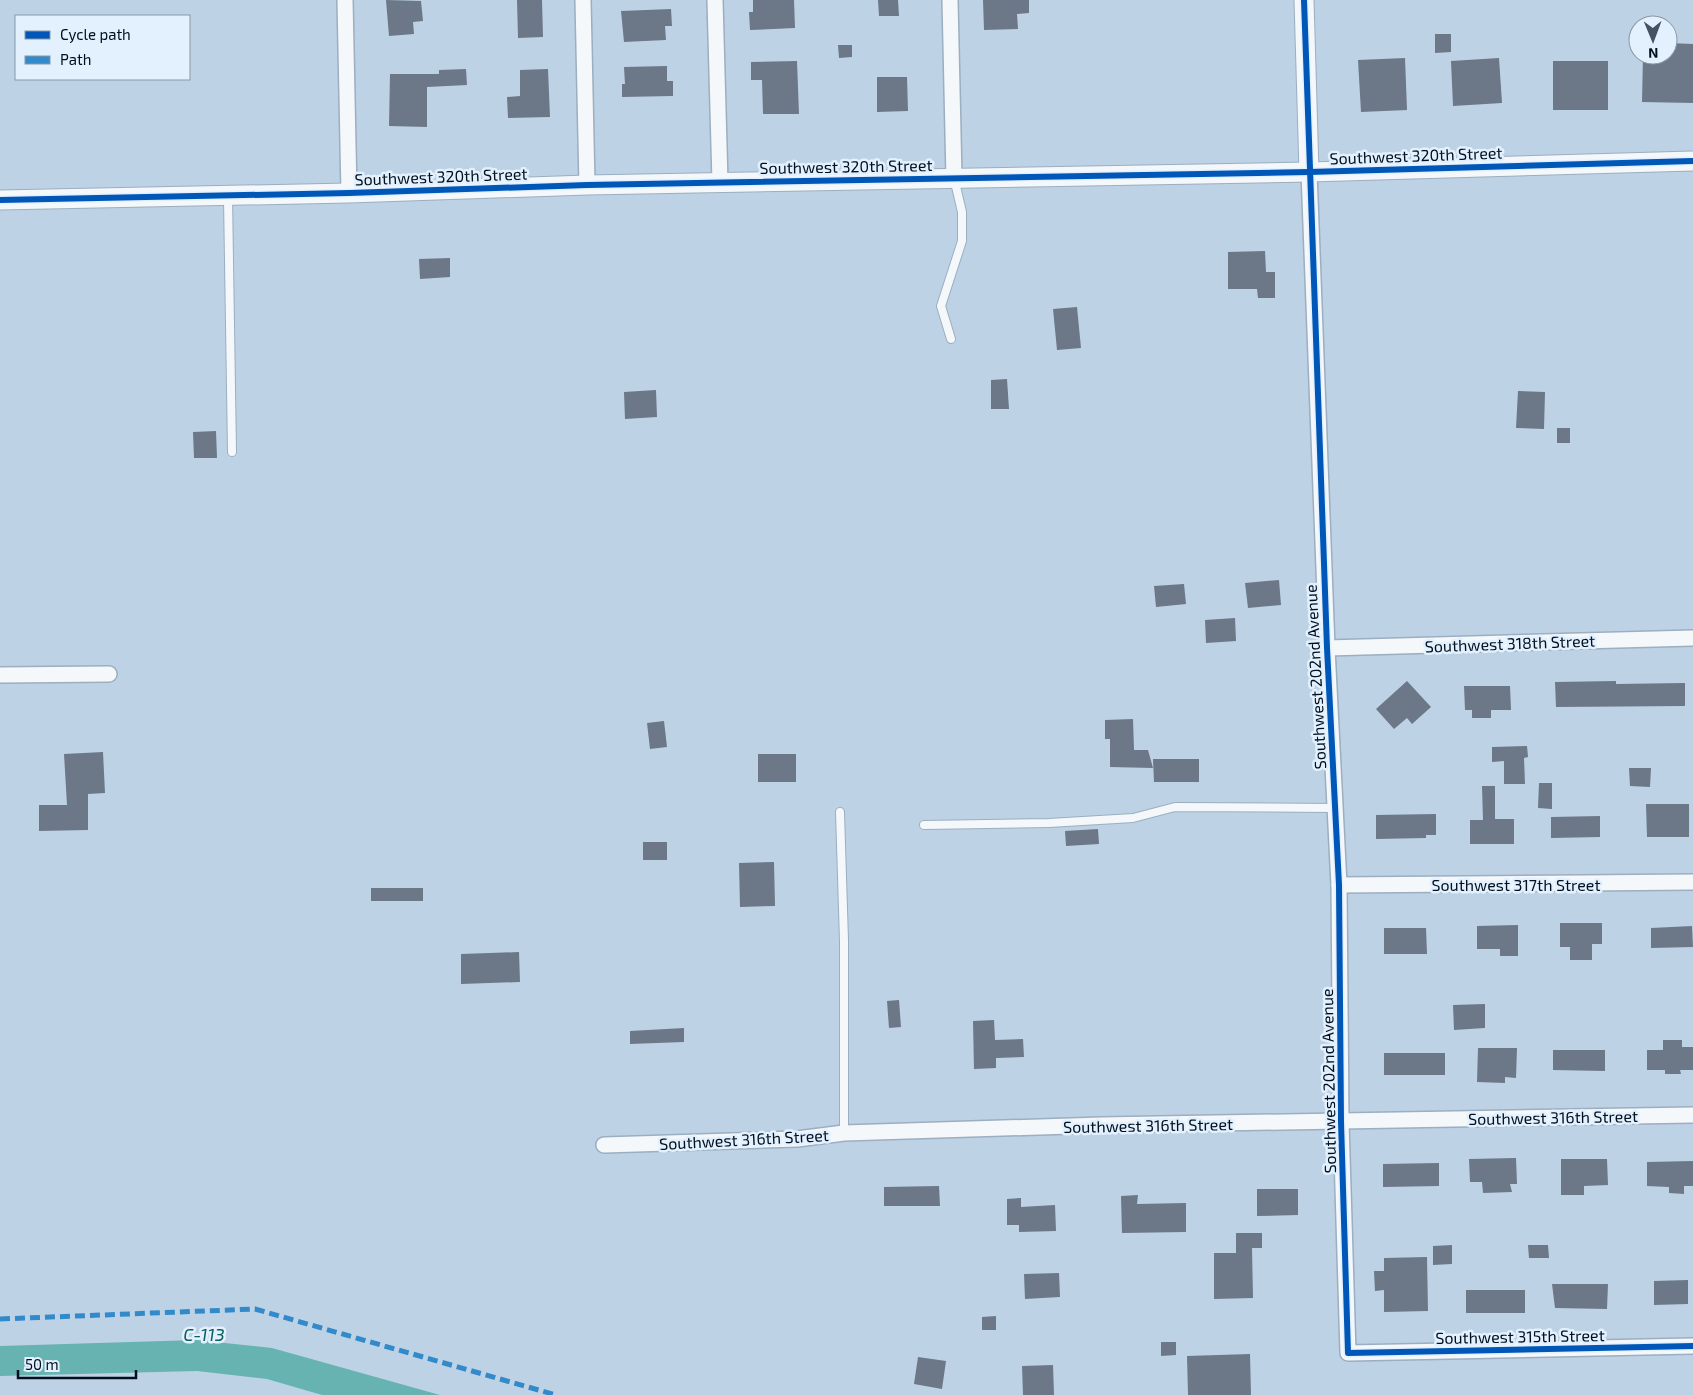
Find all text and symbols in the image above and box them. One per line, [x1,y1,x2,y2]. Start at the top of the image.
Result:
legend [15,15,190,80]
north arrow [1628,15,1678,65]
text: Cycle path [60,25,131,43]
text: N [1648,45,1658,62]
text: Path [60,50,91,68]
street label: Southwest 320th Street [1329,142,1503,168]
street label: Southwest 320th Street [759,155,933,177]
street label: Southwest 320th Street [354,163,528,189]
street label: Southwest 202nd Avenue [1301,584,1329,770]
street label: Southwest 318th Street [1424,631,1596,655]
street label: Southwest 317th Street [1432,875,1600,894]
street label: Southwest 202nd Avenue [1317,988,1339,1174]
street label: Southwest 316th Street [1468,1106,1638,1128]
street label: Southwest 316th Street [1063,1114,1233,1136]
street label: Southwest 316th Street [659,1125,829,1153]
water label: C-113 [183,1323,225,1345]
street label: Southwest 315th Street [1435,1325,1605,1347]
scale bar [18,1348,135,1380]
text: 50 m [25,1355,59,1373]

